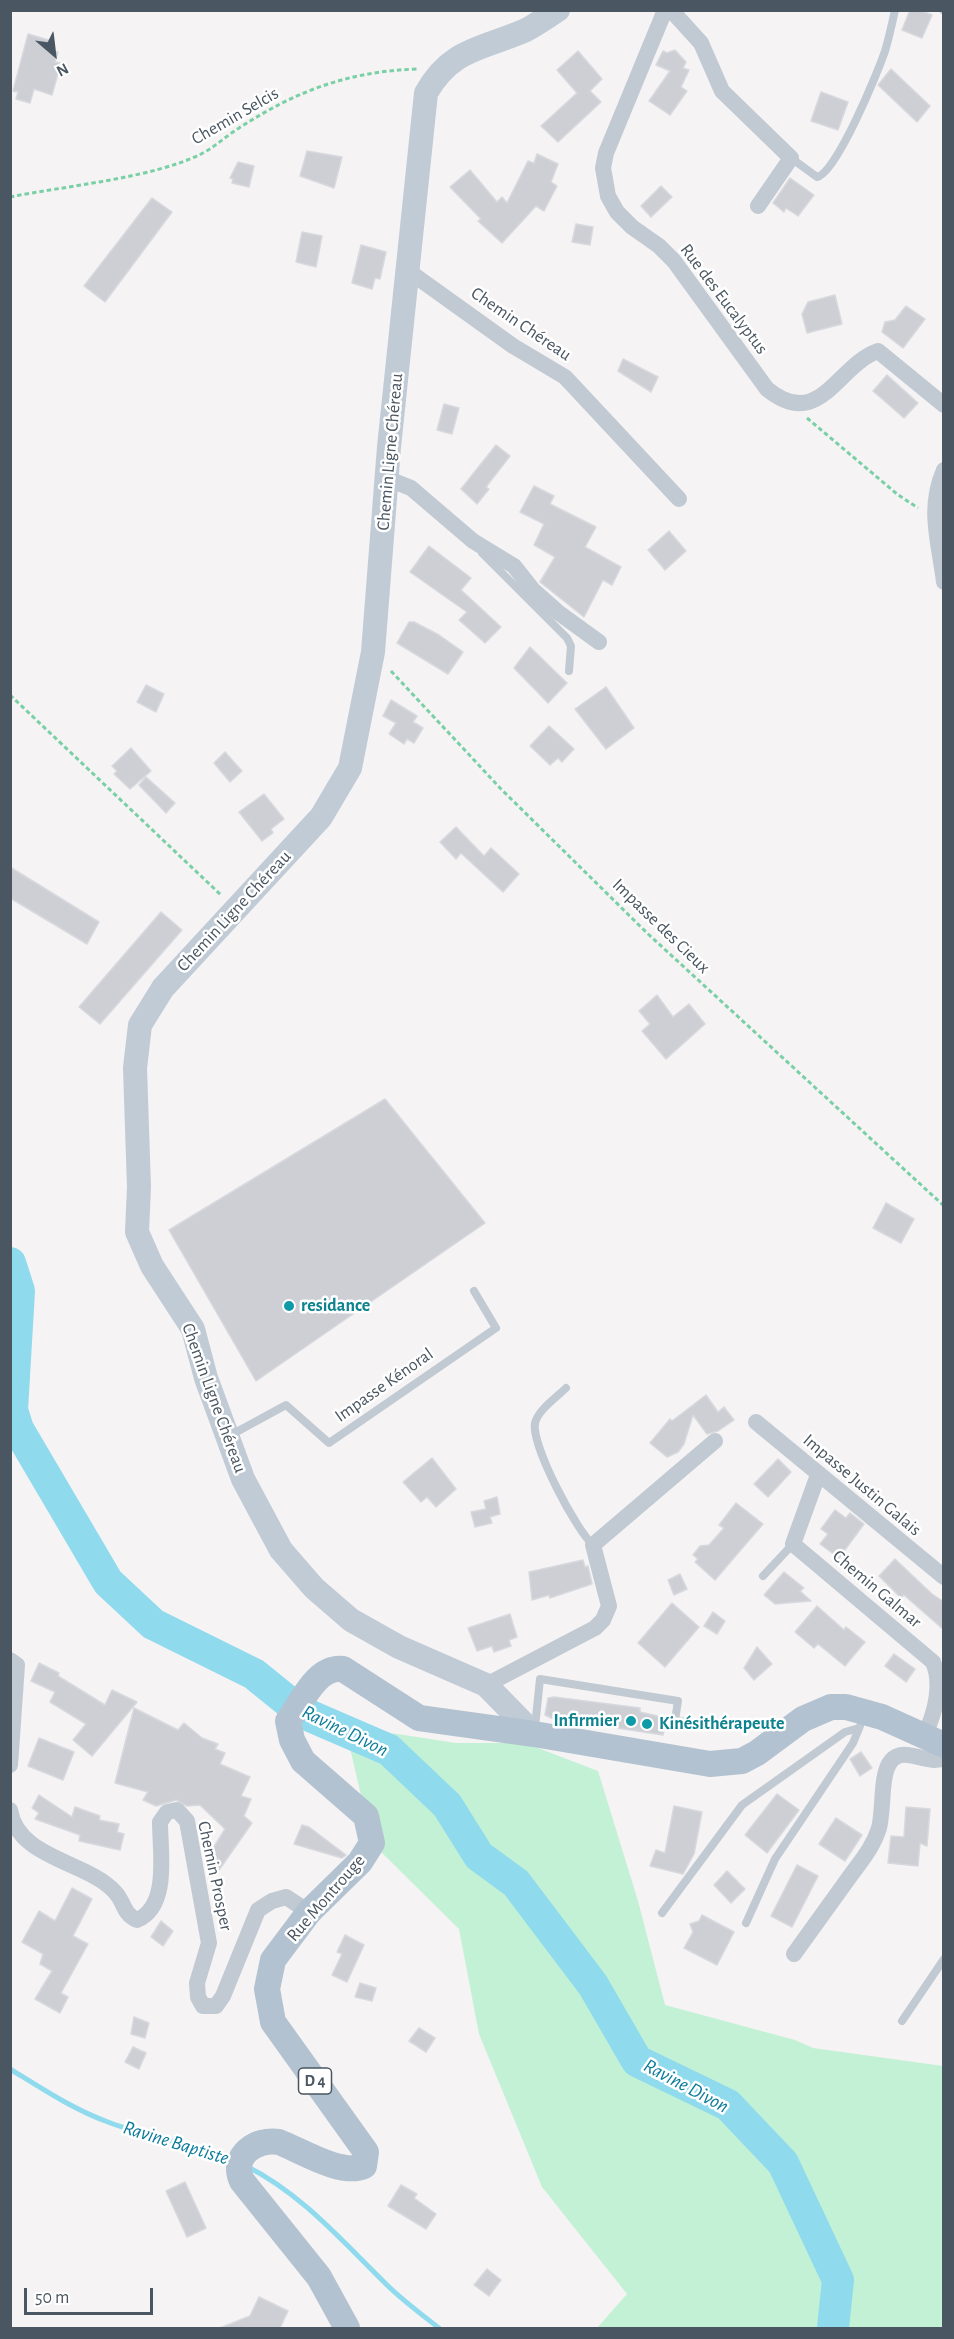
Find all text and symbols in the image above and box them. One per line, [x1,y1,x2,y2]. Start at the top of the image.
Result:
north arrow [24,24,84,84]
text: N [54,60,71,80]
street label: Chemin Selcis [188,82,282,150]
street label: Rue des Eucalyptus [675,240,773,358]
street label: Chemin Chéreau [467,282,575,366]
street label: Chemin Ligne Chéreau [372,372,408,532]
street label: Chemin Ligne Chéreau [172,846,296,976]
street label: Impasse des Cieux [608,874,714,978]
place label: residance [301,1295,370,1317]
marker: residance [282,1299,296,1313]
street label: Chemin Ligne Chéreau [177,1320,251,1476]
street label: Impasse Kénoral [331,1343,437,1427]
street label: Impasse Justin Galais [799,1429,925,1541]
street label: Chemin Galmar [828,1545,926,1633]
water label: Ravine Divon [298,1700,392,1762]
place label: Infirmier [553,1710,619,1732]
place label: Kinésithérapeute [659,1713,784,1735]
marker: Infirmier [624,1714,638,1728]
marker: Kinésithérapeute [640,1717,654,1731]
street label: Chemin Prosper [193,1819,237,1933]
street label: Rue Montrouge [282,1850,370,1946]
water label: Ravine Divon [639,2054,733,2118]
road number: D 4 [298,2068,332,2094]
water label: Ravine Baptiste [120,2116,232,2170]
scale bar [27,2276,156,2314]
text: 50 m [35,2289,69,2307]

